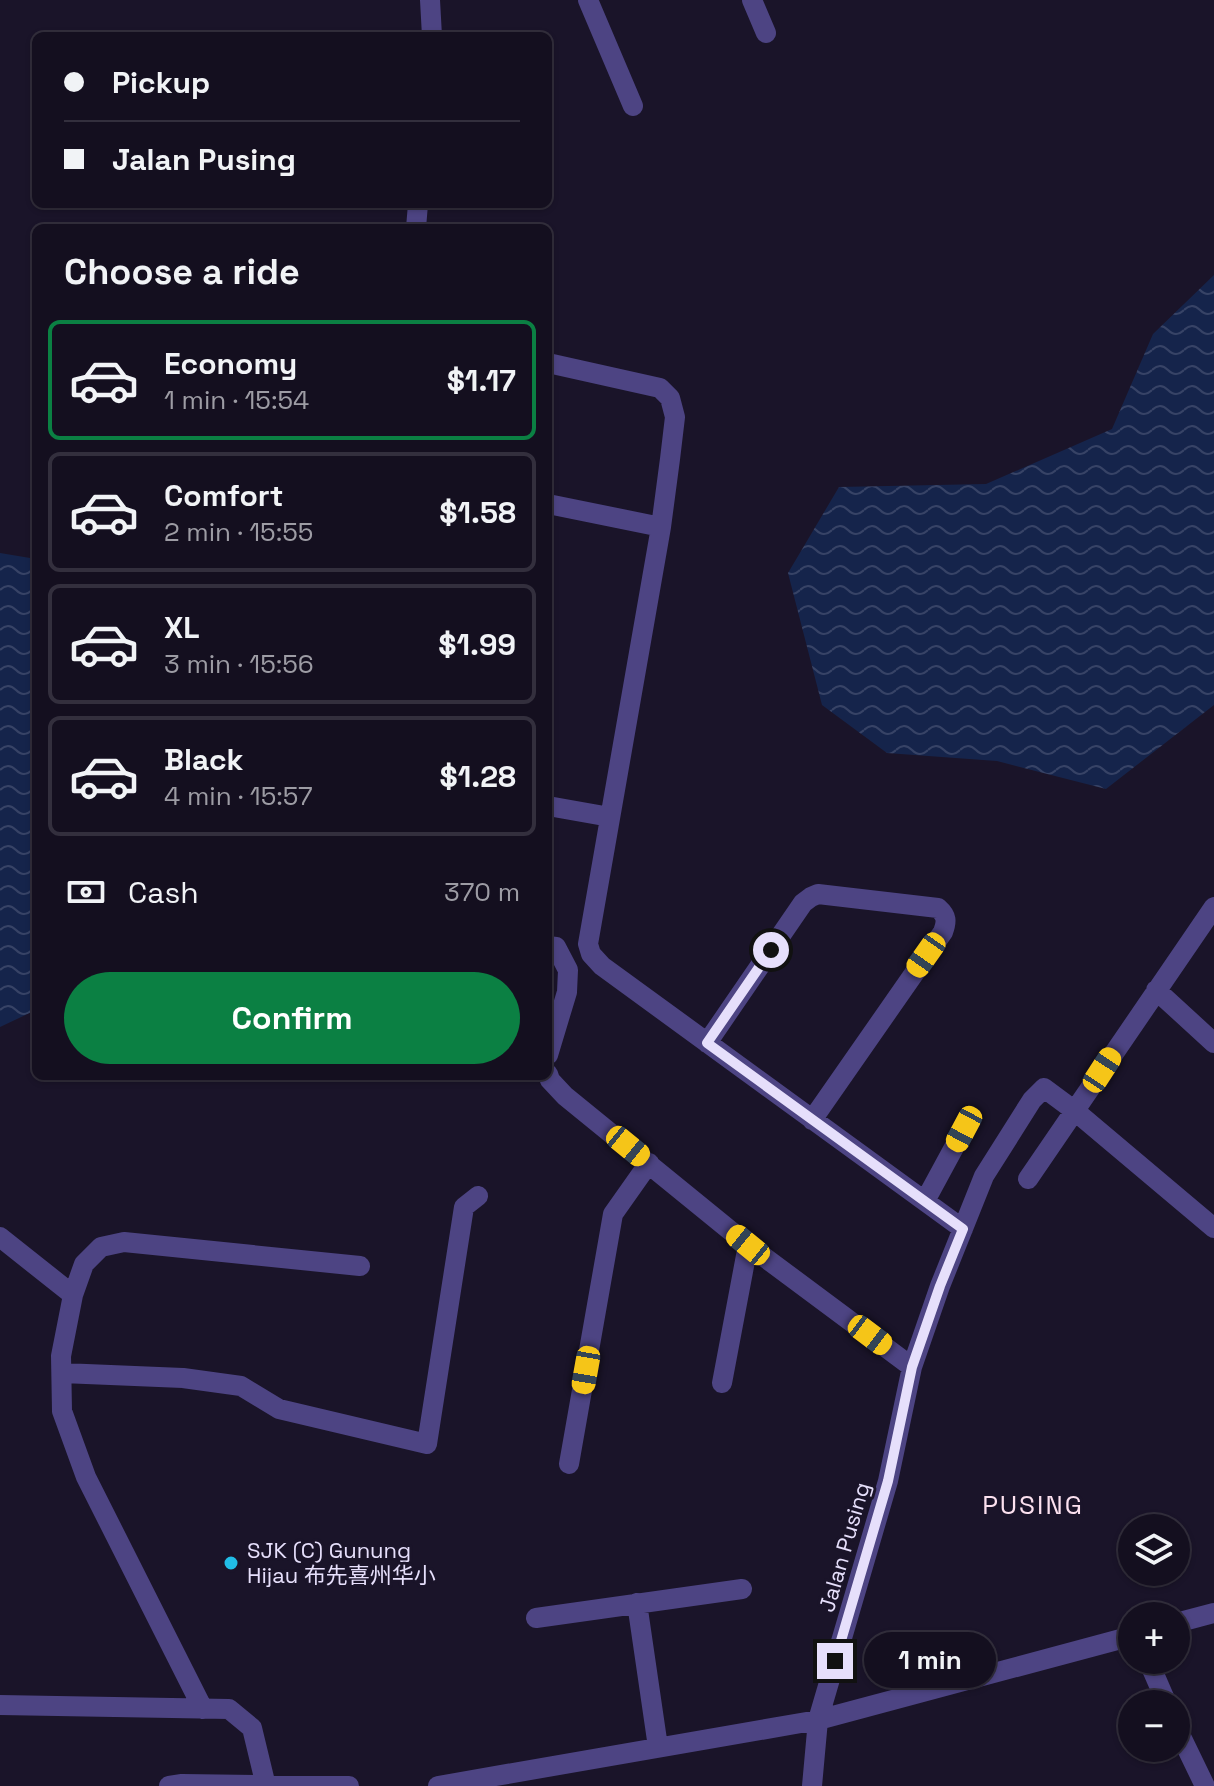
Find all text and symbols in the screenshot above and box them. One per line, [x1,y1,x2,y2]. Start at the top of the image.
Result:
text: Pickup [112,63,210,102]
text: Jalan Pusing [112,140,296,179]
text: Choose a ride [64,249,300,295]
icon: car [68,344,140,416]
text: Economy [164,344,297,383]
text: $1.17 [447,361,516,400]
text: 1 min · 15:54 [164,383,309,417]
icon: car [68,476,140,548]
text: Comfort [164,476,283,515]
text: $1.58 [439,493,516,532]
text: 2 min · 15:55 [164,515,313,549]
icon: car [68,608,140,680]
text: XL [164,608,200,647]
text: $1.99 [438,625,516,664]
text: 3 min · 15:56 [164,647,314,681]
icon: car [68,740,140,812]
text: Black [164,740,243,779]
text: $1.28 [440,757,516,796]
text: 4 min · 15:57 [164,779,313,813]
icon: cash [64,870,108,914]
text: Cash [128,873,199,912]
text: 370 m [444,875,520,909]
car [902,928,950,982]
route start [753,932,789,968]
button: Confirm [64,972,520,1064]
car [1079,1043,1125,1097]
car [942,1102,986,1156]
car [602,1122,654,1170]
car [722,1221,774,1269]
car [844,1311,896,1359]
car [570,1344,602,1396]
street label: Jalan Pusing [812,1479,876,1615]
district label: PUSING [982,1488,1084,1522]
map controls [1118,1514,1190,1762]
button: layers [1118,1514,1190,1586]
place label: SJK (C) Gunung Hijau 布先喜州华小 [247,1536,436,1589]
marker: SJK (C) Gunung Hijau 布先喜州华小 [222,1554,240,1572]
button: + [1118,1602,1190,1674]
callout: 1 min [863,1633,995,1689]
route end [817,1643,853,1679]
text: 1 min [898,1643,962,1677]
button: − [1118,1690,1190,1762]

